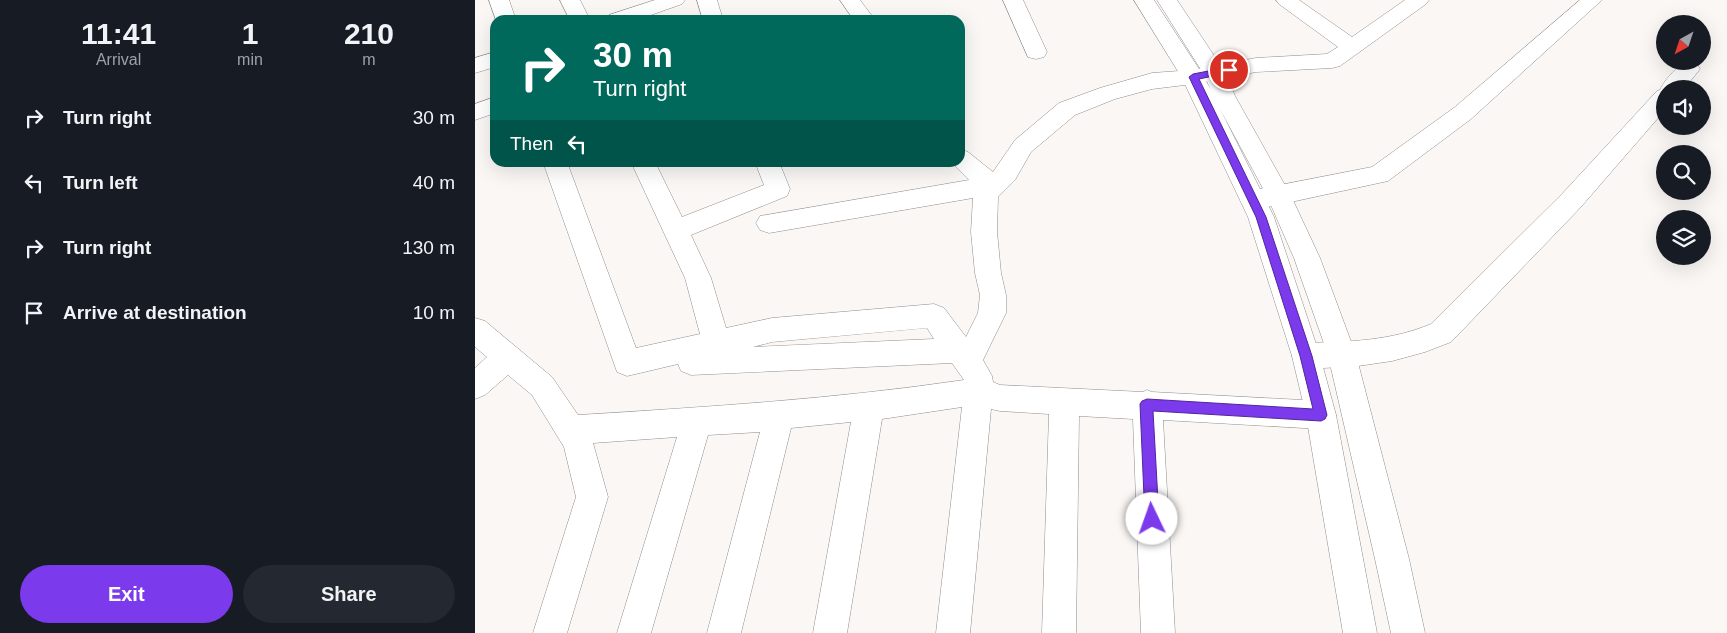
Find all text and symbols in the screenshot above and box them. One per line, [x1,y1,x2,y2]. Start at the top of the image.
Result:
north arrow [1656,15,1711,70]
map controls [1656,15,1711,265]
text: 11:41 [81,17,156,50]
text: 1 [242,17,258,50]
text: 210 [344,17,394,50]
icon: right [510,35,575,100]
text: 30 m [593,35,673,74]
pin [1208,49,1250,91]
text: Arrival [96,51,141,68]
text: min [237,51,263,68]
text: m [362,51,376,68]
icon: arrive [1215,56,1243,84]
text: Turn right [593,76,686,101]
button: sound [1656,80,1711,135]
icon: right [20,104,48,132]
text: Turn right [63,107,151,128]
text: 30 m [413,107,455,128]
icon: left [563,130,591,158]
text: Then [510,133,553,154]
button: search [1656,145,1711,200]
icon: left [20,169,48,197]
text: Turn left [63,172,138,193]
text: 40 m [413,172,455,193]
button: layers [1656,210,1711,265]
icon: right [20,234,48,262]
text: Turn right [63,237,151,258]
text: 130 m [402,237,455,258]
icon: arrive [20,299,48,327]
text: Arrive at destination [63,302,247,323]
text: 10 m [413,302,455,323]
position arrow [1125,492,1177,544]
button: Exit [20,565,233,623]
button: Share [243,565,455,623]

